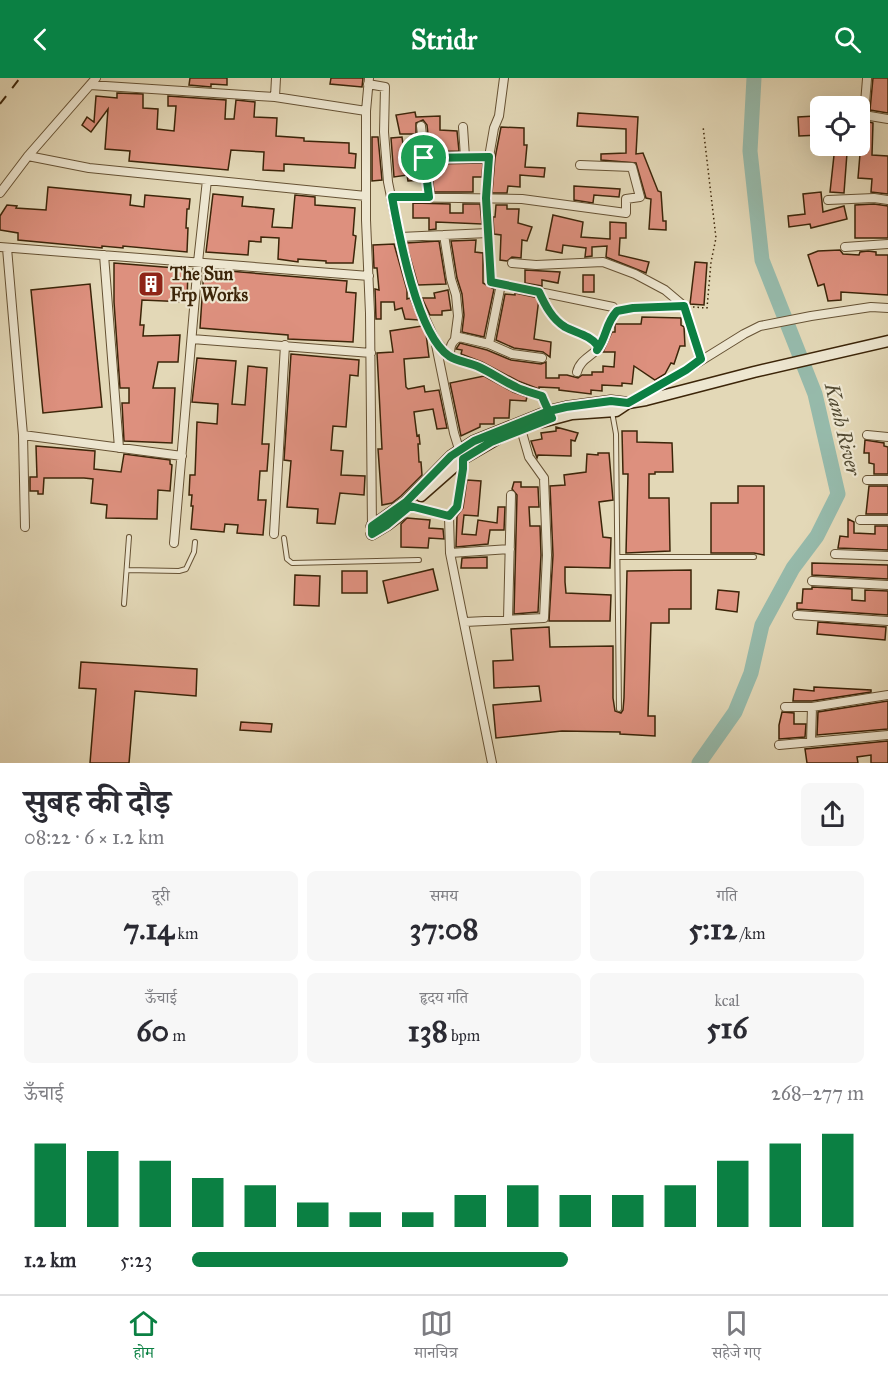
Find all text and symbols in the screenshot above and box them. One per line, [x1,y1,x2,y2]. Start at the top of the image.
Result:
icon: back [24,23,57,56]
text: Stridr [411,23,477,56]
icon: search [831,23,864,56]
map controls [810,96,870,156]
button: locate [810,96,870,156]
pin [398,132,449,183]
icon: arrive [407,141,440,174]
place label: The Sun Frp Works [169,263,248,307]
building icon: The Sun Frp Works [136,269,166,299]
water label: Kanh River [820,379,866,479]
text: सुबह की दौड़ [24,782,171,822]
button: share [801,783,864,846]
text: 08:22 · 6 × 1.2 km [24,825,164,849]
text: दूरी [152,886,170,905]
text: समय [430,886,458,905]
text: गति [717,886,737,905]
text: 7.14 [124,911,174,947]
text: 37:08 [410,911,478,947]
text: 5:12 [689,911,737,947]
text: km [174,924,198,943]
text: /km [737,924,765,943]
text: ऊँचाई [145,988,177,1007]
text: हृदय गति [420,988,468,1007]
text: kcal [714,991,740,1010]
text: 516 [706,1010,748,1046]
text: 60 [136,1013,169,1049]
text: 138 [408,1013,448,1049]
text: m [169,1026,186,1045]
text: bpm [448,1026,480,1045]
text: ऊँचाई [24,1081,63,1105]
text: 268–277 m [771,1081,864,1105]
text: 1.2 km [24,1248,76,1272]
text: 5:23 [120,1248,152,1272]
tab: होम [127,1307,160,1368]
tab: मानचित्र [414,1307,458,1368]
tab: सहेजे गए [712,1307,761,1368]

